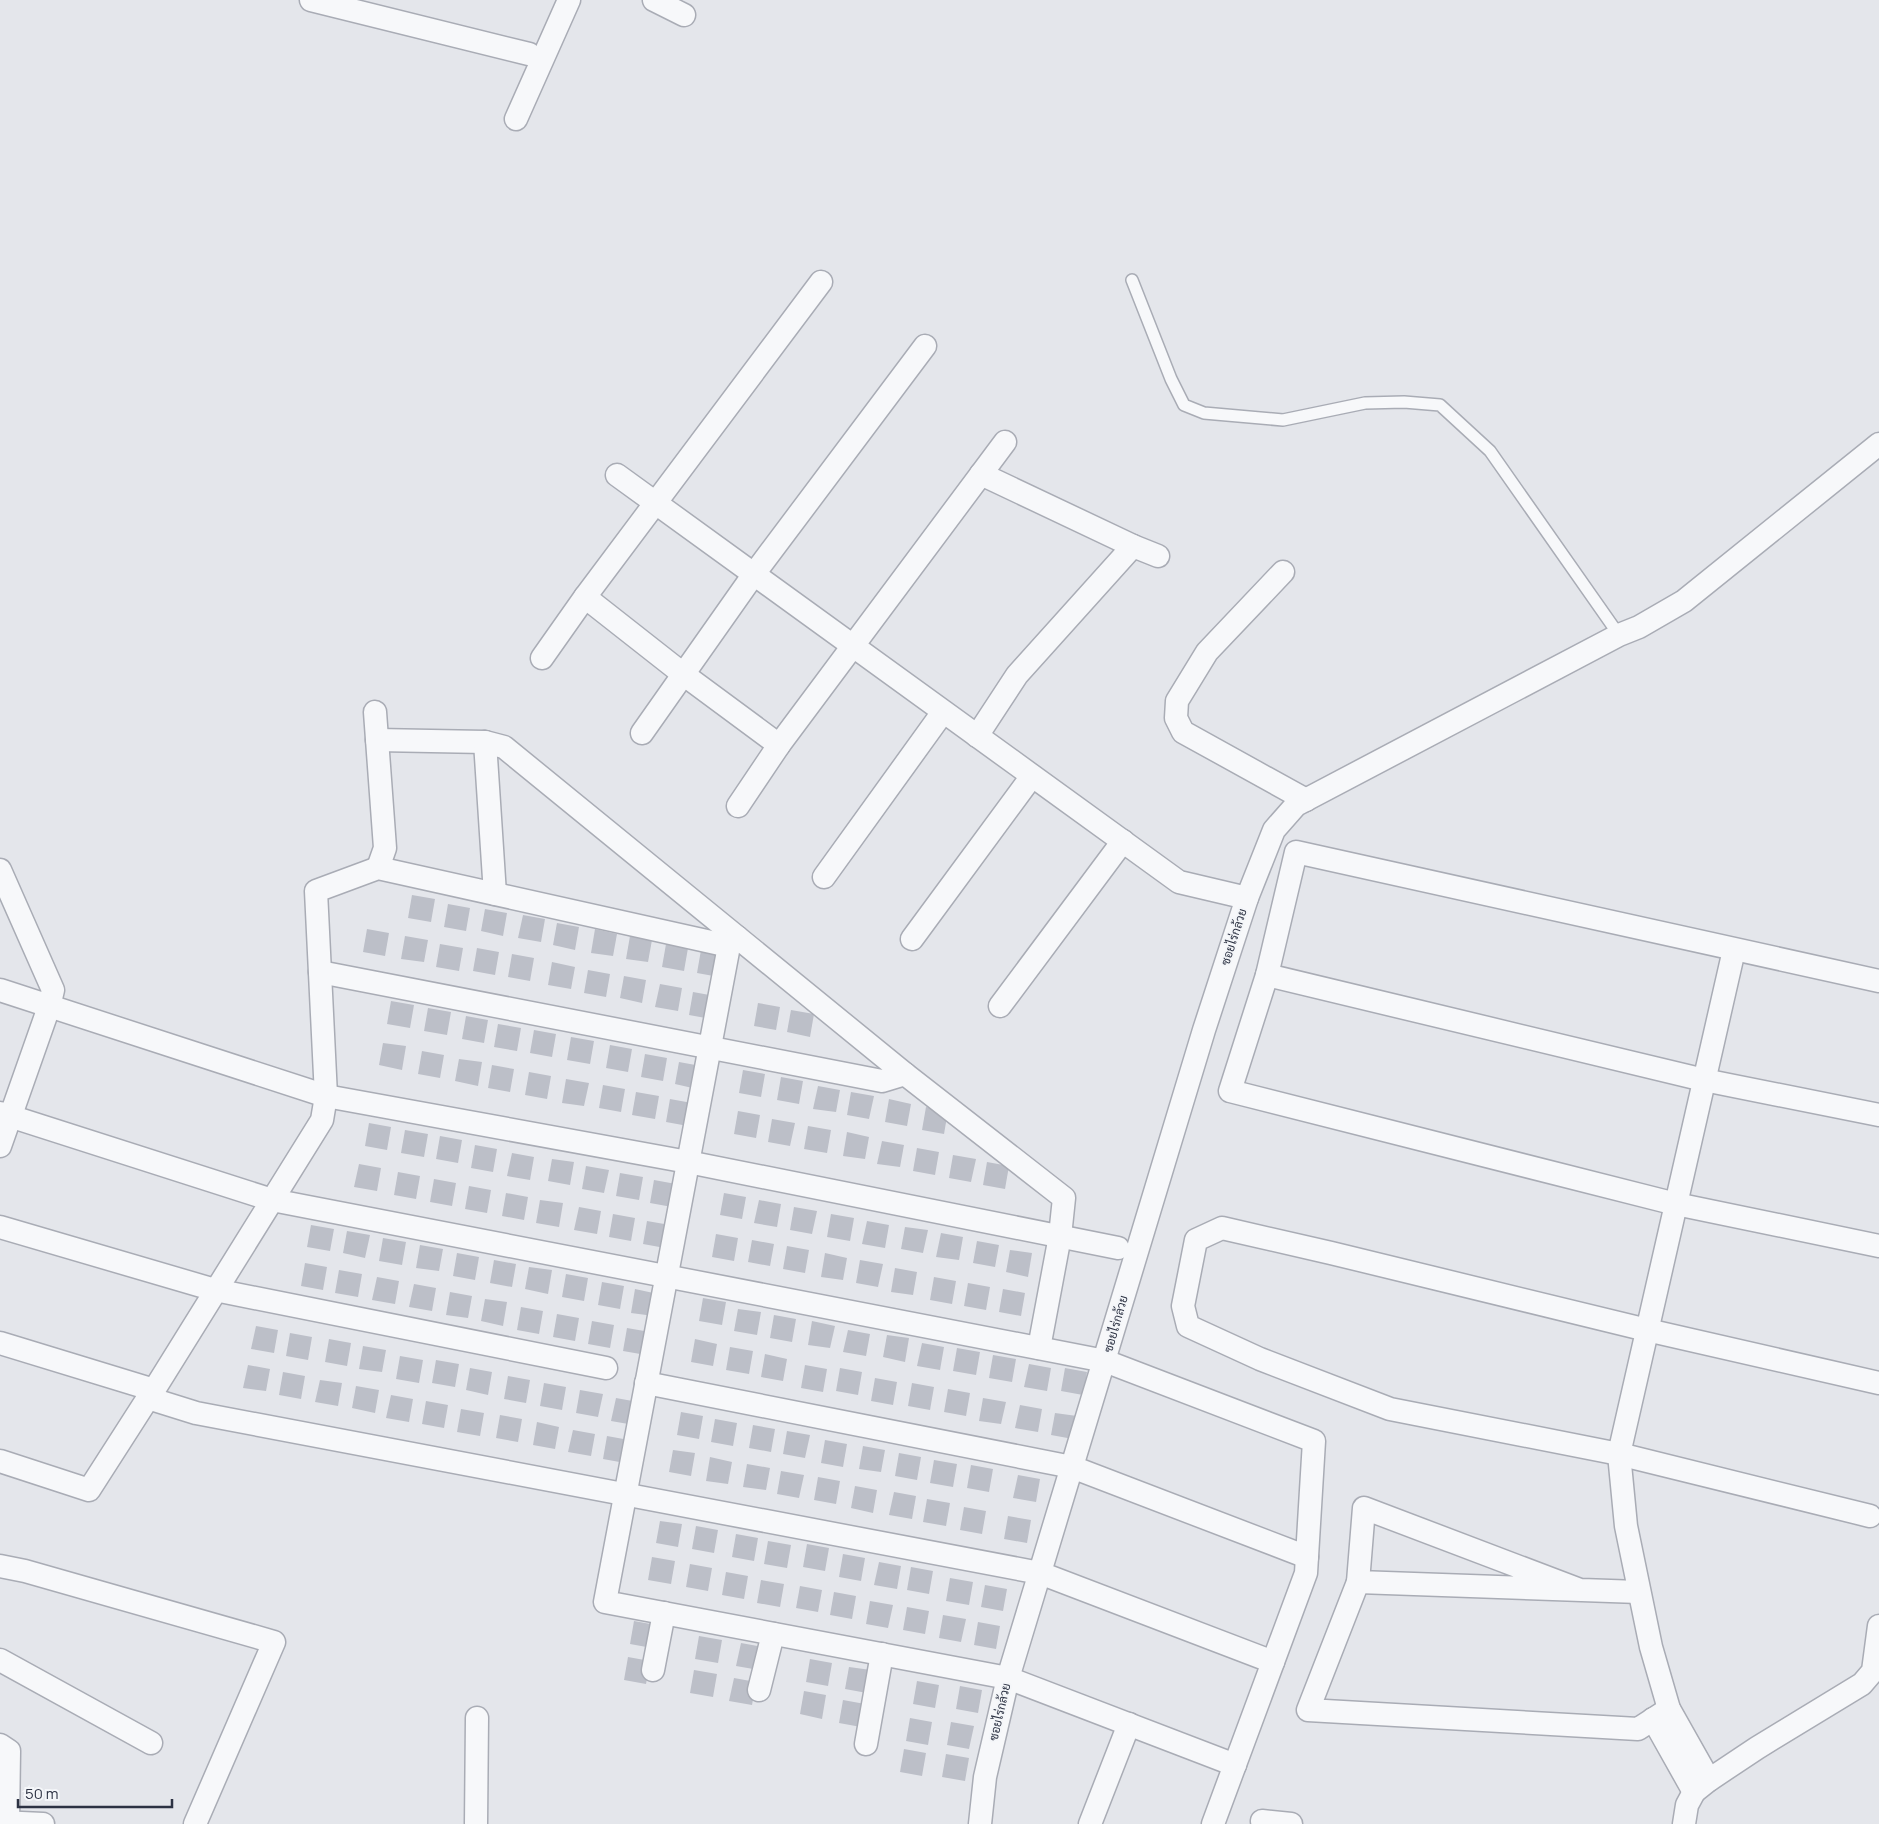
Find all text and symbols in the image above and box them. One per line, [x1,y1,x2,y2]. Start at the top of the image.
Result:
street label: ซอยไร่กล้วย [1216,906,1251,967]
street label: ซอยไร่กล้วย [1099,1293,1132,1354]
street label: ซอยไร่กล้วย [985,1681,1014,1742]
scale bar [18,1776,171,1808]
text: 50 m [25,1783,59,1804]

